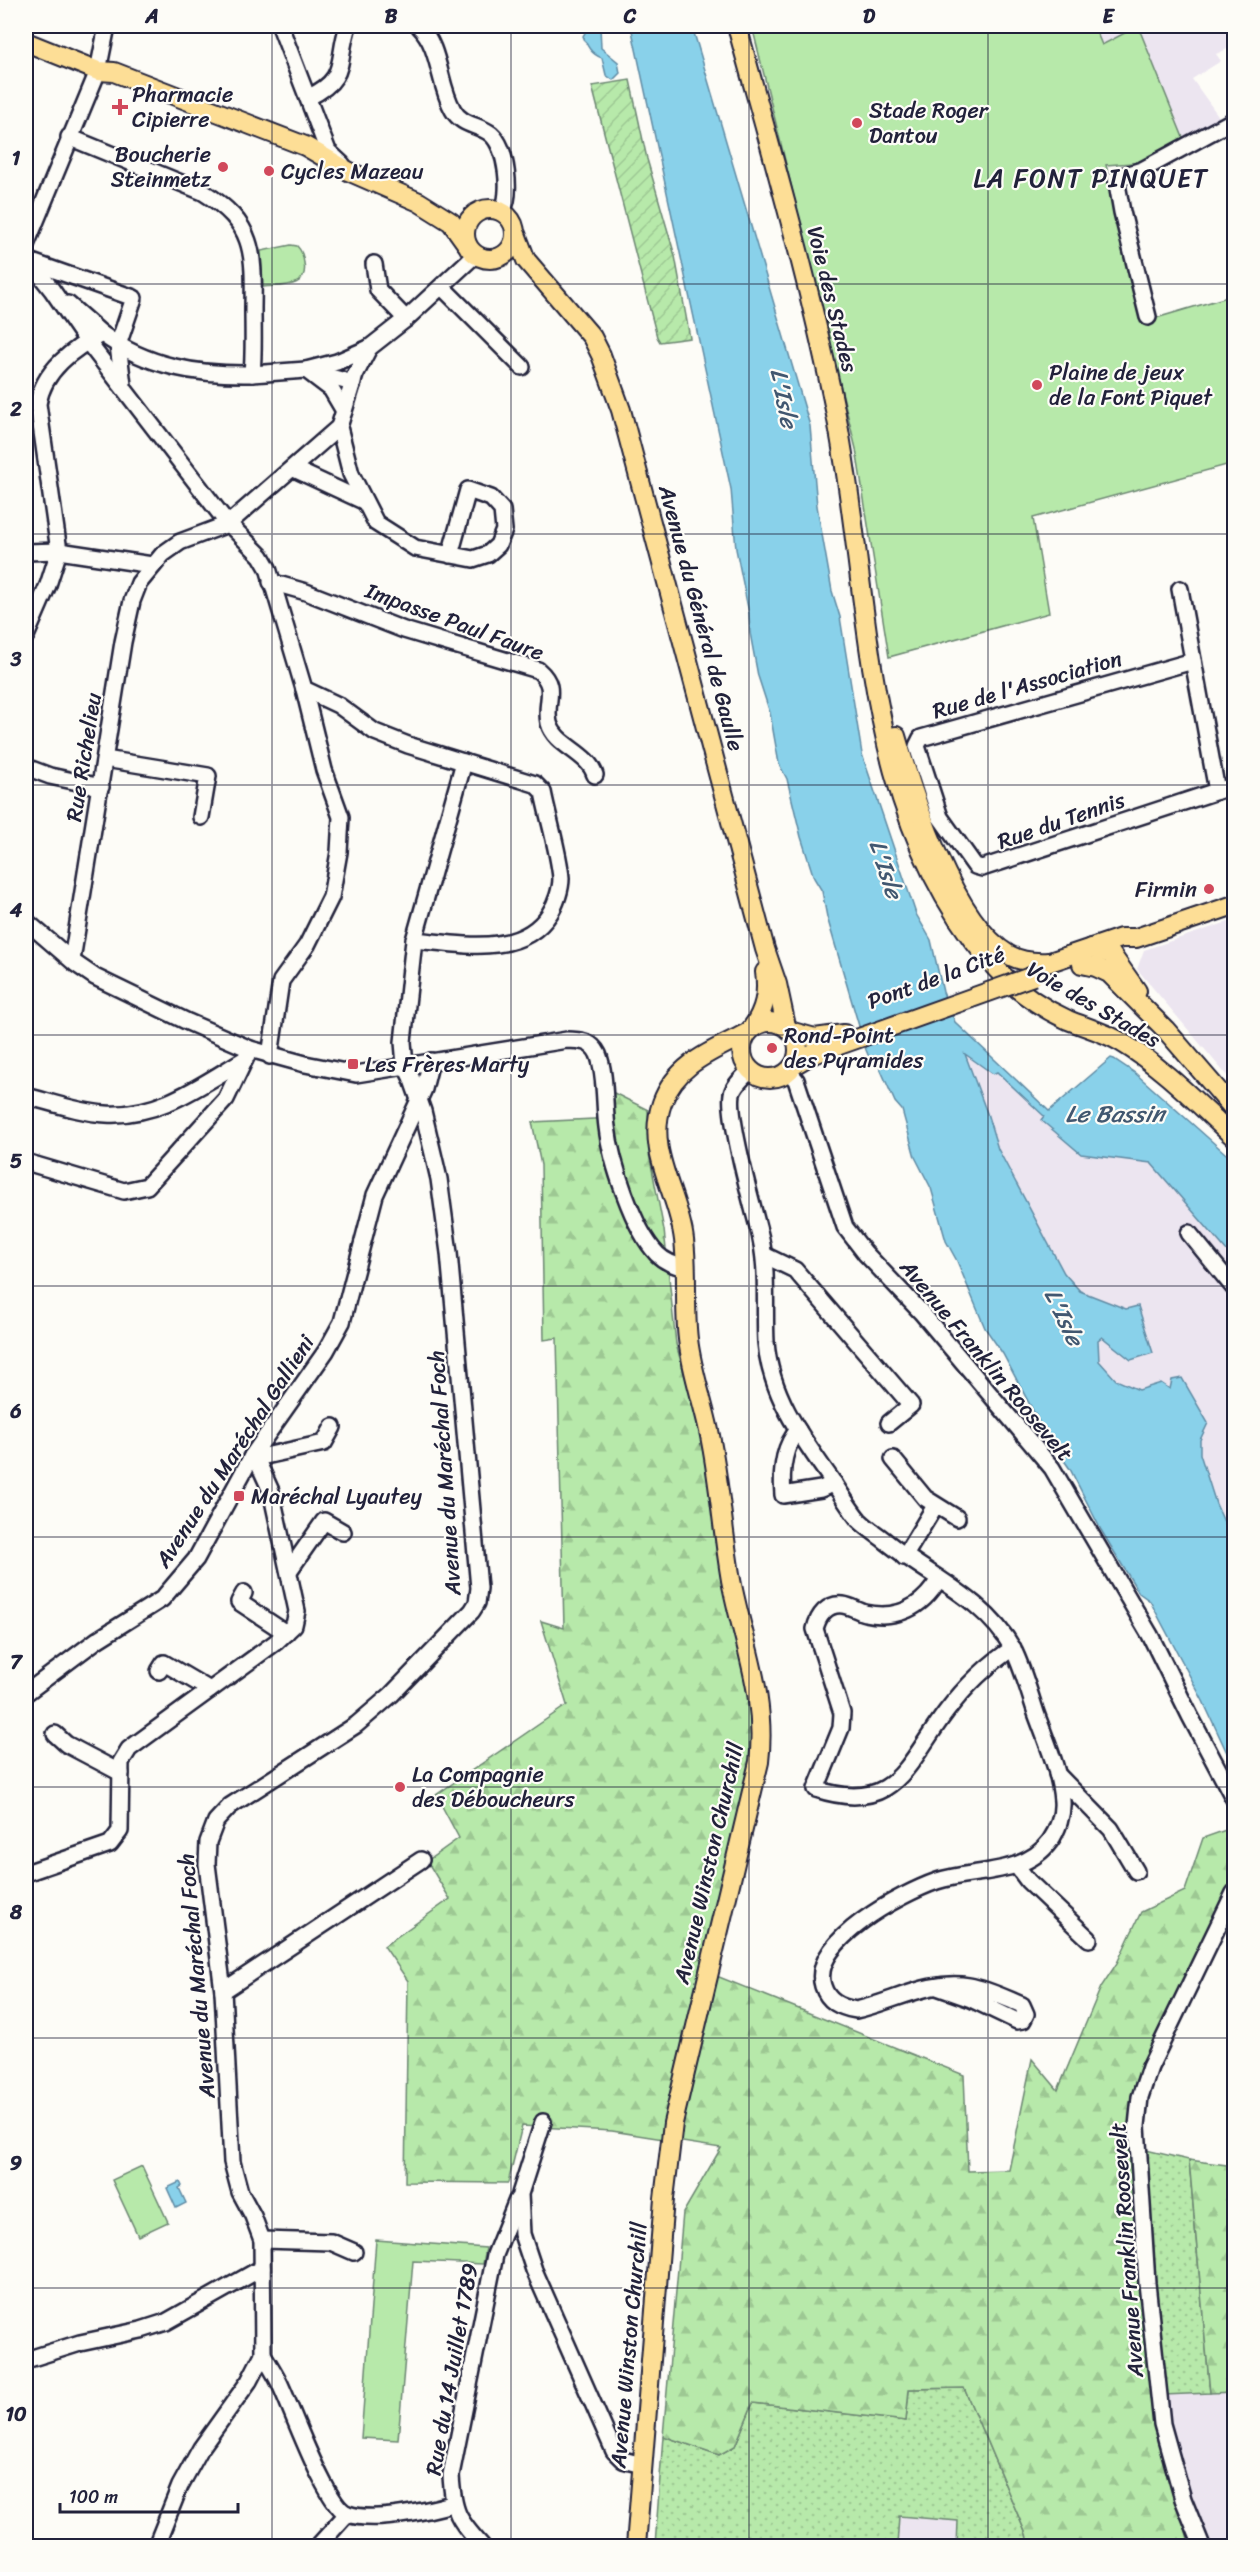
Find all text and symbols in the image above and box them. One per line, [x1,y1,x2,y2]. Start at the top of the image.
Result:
text: A [144,0,159,34]
text: B [385,0,398,34]
text: C [623,0,637,34]
text: D [863,0,876,34]
text: E [1102,0,1115,34]
place label: Pharmacie Cipierre [132,75,233,139]
place label: Stade Roger Dantou [869,91,990,155]
marker: Pharmacie Cipierre [113,100,127,114]
marker: Stade Roger Dantou [850,116,864,130]
place label: Boucherie Steinmetz [111,135,212,199]
text: 1 [12,141,21,176]
place label: Cycles Mazeau [281,152,424,191]
district label: LA FONT PINQUET [973,155,1209,201]
marker: Boucherie Steinmetz [216,160,230,174]
marker: Cycles Mazeau [262,164,276,178]
street label: Voie des Stades [796,222,870,377]
place label: Plaine de jeux de la Font Piquet [1049,353,1213,417]
water label: L'Isle [758,365,811,434]
marker: Plaine de jeux de la Font Piquet [1030,378,1044,392]
text: 2 [9,392,22,427]
street label: Avenue du Général de Gaulle [647,480,756,756]
street label: Impasse Paul Faure [359,571,550,672]
street label: Rue de l'Association [928,639,1127,730]
text: 3 [10,642,22,677]
street label: Rue Richelieu [54,690,113,824]
street label: Rue du Tennis [992,780,1131,861]
water label: L'Isle [857,834,916,906]
place label: Firmin [1135,870,1197,909]
marker: Firmin [1202,882,1216,896]
text: 4 [9,893,23,928]
street label: Pont de la Cité [862,935,1011,1020]
street label: Voie des Stades [1019,950,1169,1059]
place label: Rond-Point des Pyramides [784,1016,924,1080]
marker: Rond-Point des Pyramides [765,1041,779,1055]
place label: Les Frères Marty [365,1045,530,1084]
marker: Les Frères Marty [346,1057,360,1071]
water label: Le Bassin [1066,1093,1167,1135]
text: 5 [10,1144,22,1179]
street label: Avenue Franklin Roosevelt [889,1249,1084,1471]
water label: L'Isle [1032,1281,1097,1355]
street label: Avenue du Maréchal Gallieni [144,1326,325,1577]
street label: Avenue du Maréchal Foch [416,1349,473,1598]
text: 6 [9,1394,22,1429]
place label: Maréchal Lyautey [251,1477,422,1516]
marker: Maréchal Lyautey [232,1489,246,1503]
text: 7 [10,1645,23,1680]
street label: Avenue Winston Churchill [662,1738,755,1989]
place label: La Compagnie des Déboucheurs [412,1755,576,1819]
marker: La Compagnie des Déboucheurs [393,1780,407,1794]
street label: Avenue du Maréchal Foch [166,1852,227,2101]
text: 8 [9,1895,23,1930]
street label: Avenue Franklin Roosevelt [1098,2121,1155,2380]
text: 9 [10,2146,22,2181]
street label: Avenue Winston Churchill [598,2220,659,2471]
street label: Rue du 14 Juillet 1789 [414,2260,489,2478]
text: 10 [5,2397,27,2432]
scale bar [60,2476,238,2514]
text: 100 m [69,2481,118,2513]

